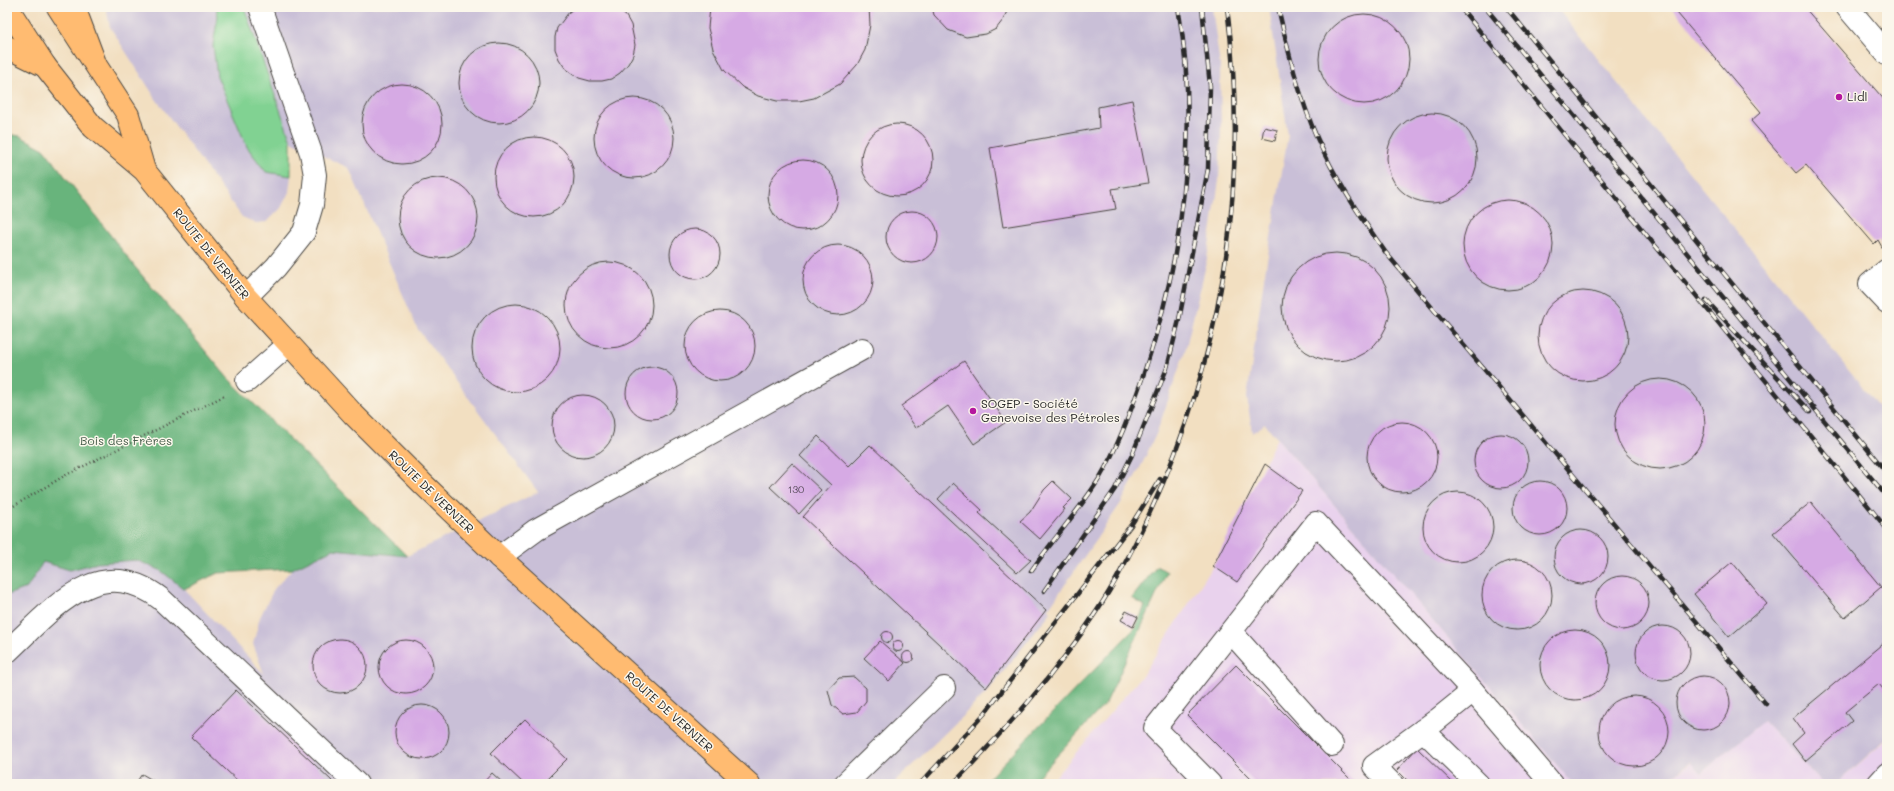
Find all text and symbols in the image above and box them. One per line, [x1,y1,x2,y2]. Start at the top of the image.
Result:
place label: Lidl [1847,88,1868,104]
marker: Lidl [1834,92,1844,102]
street label: ROUTE DE VERNIER [170,205,253,302]
place label: SOGEP - Société Genevoise des Pétroles [981,395,1120,425]
marker: SOGEP - Société Genevoise des Pétroles [968,406,978,416]
park label: Bois des Frères [80,432,172,448]
street label: ROUTE DE VERNIER [386,446,478,536]
house number: 130 [788,482,804,496]
street label: ROUTE DE VERNIER [623,668,717,755]

